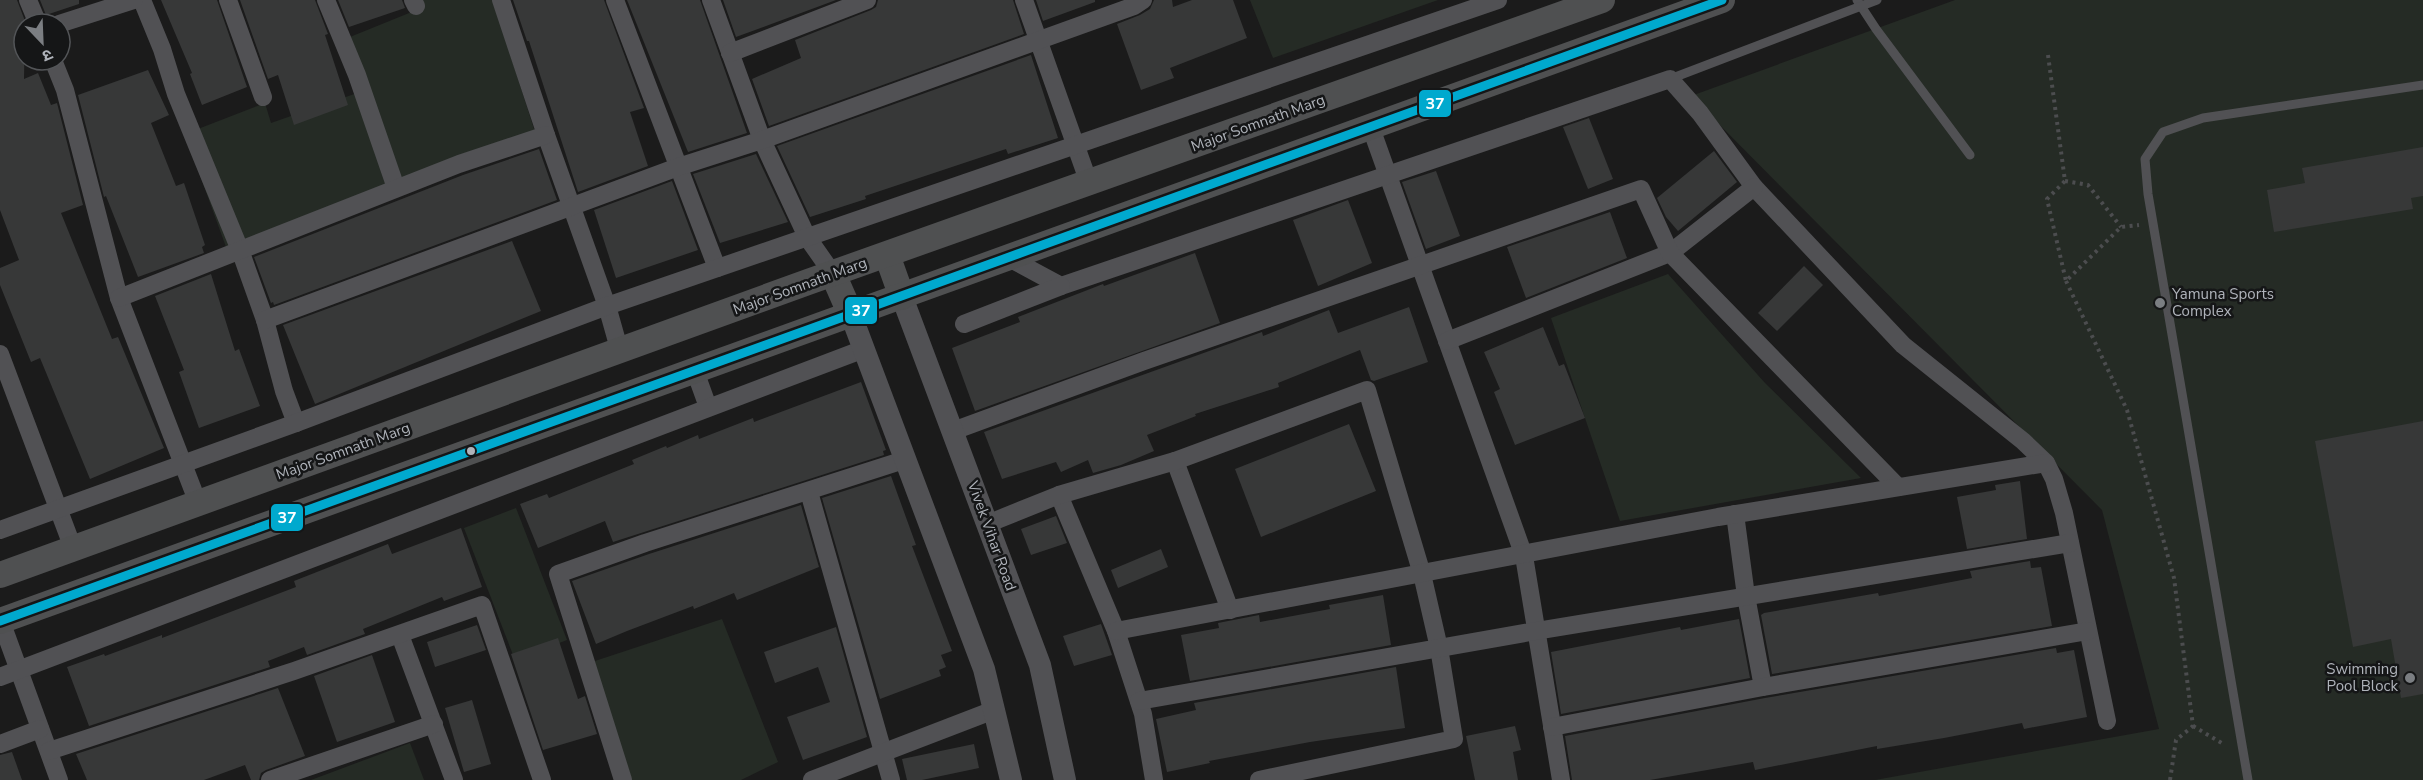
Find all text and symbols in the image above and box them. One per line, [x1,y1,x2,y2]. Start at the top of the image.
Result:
north arrow [12,12,72,72]
text: उ [38,43,56,67]
street label: Major Somnath Marg [1188,89,1328,157]
line badge: 37 [1418,89,1452,118]
text: 37 [1425,93,1445,115]
street label: Major Somnath Marg [730,252,870,320]
place label: Yamuna Sports Complex [2171,284,2274,321]
line badge: 37 [844,296,878,325]
marker: Yamuna Sports Complex [2153,296,2167,310]
text: 37 [851,300,871,322]
street label: Major Somnath Marg [273,417,413,485]
unlabelled marker [465,445,477,457]
street label: Vivek Vihar Road [963,478,1021,594]
line badge: 37 [270,503,304,532]
text: 37 [277,507,297,529]
place label: Swimming Pool Block [2326,659,2398,696]
marker: Swimming Pool Block [2403,671,2417,685]

